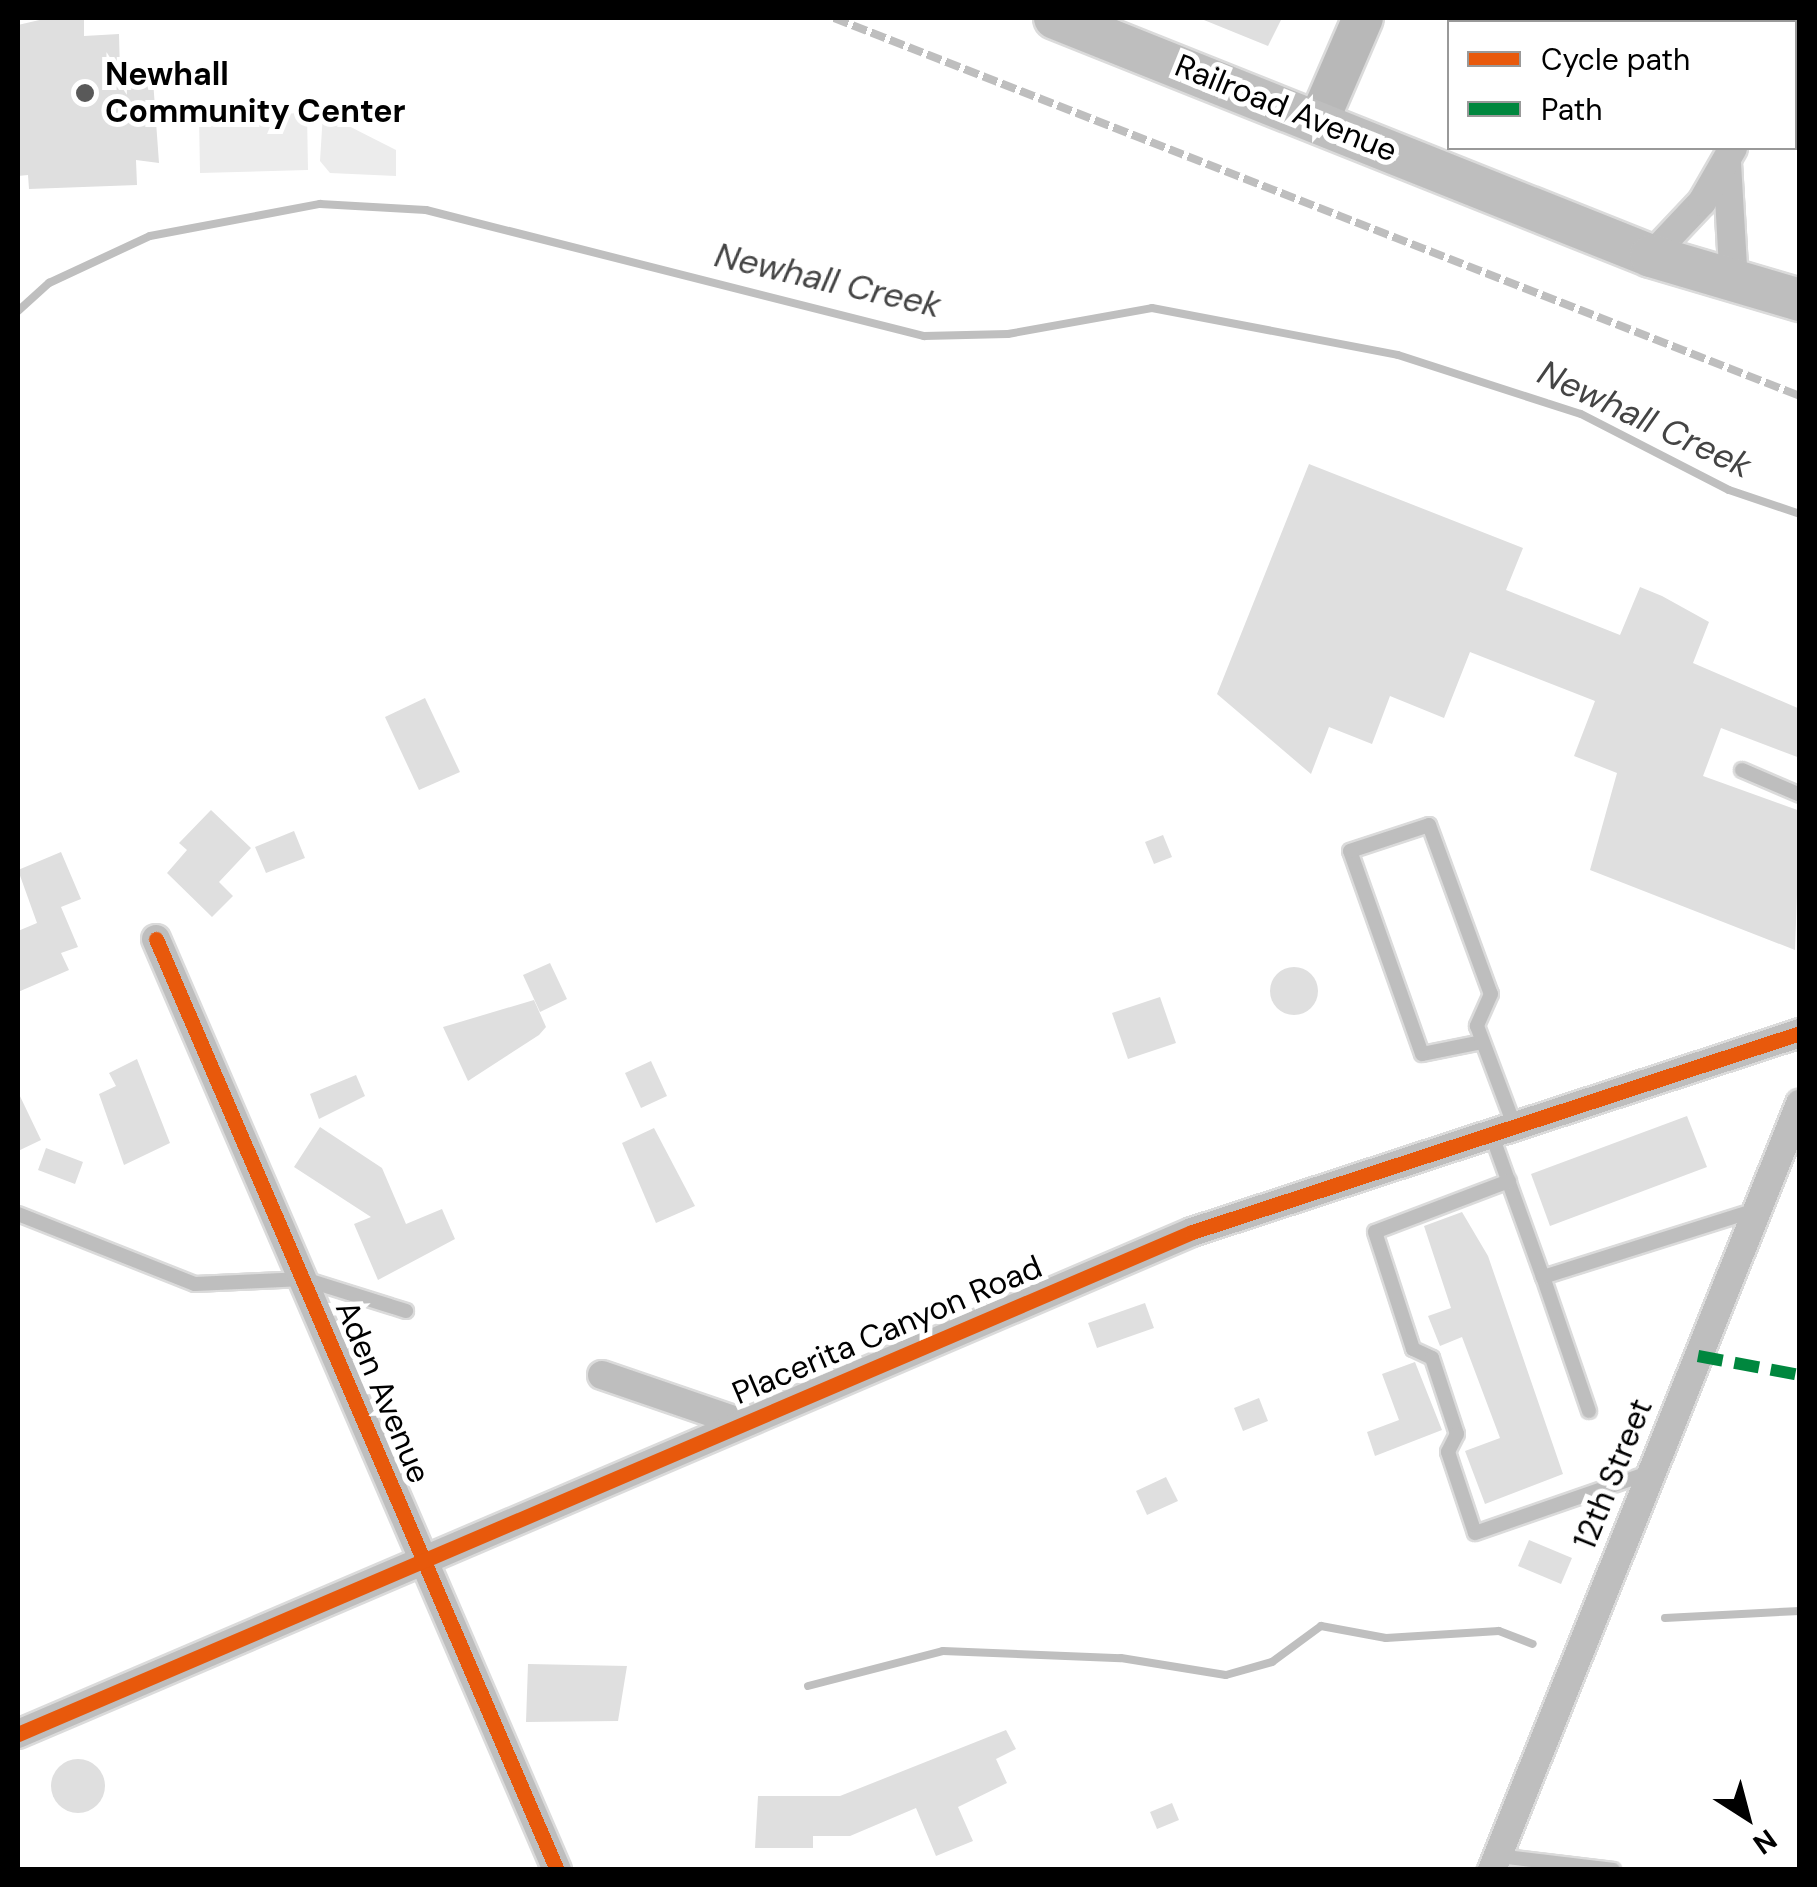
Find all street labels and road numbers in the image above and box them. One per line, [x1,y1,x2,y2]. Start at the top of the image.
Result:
street label: Railroad Avenue [1170,46,1402,170]
street label: Placerita Canyon Road [726,1247,1048,1413]
street label: Aden Avenue [327,1295,439,1489]
street label: 12th Street [1565,1393,1661,1555]

